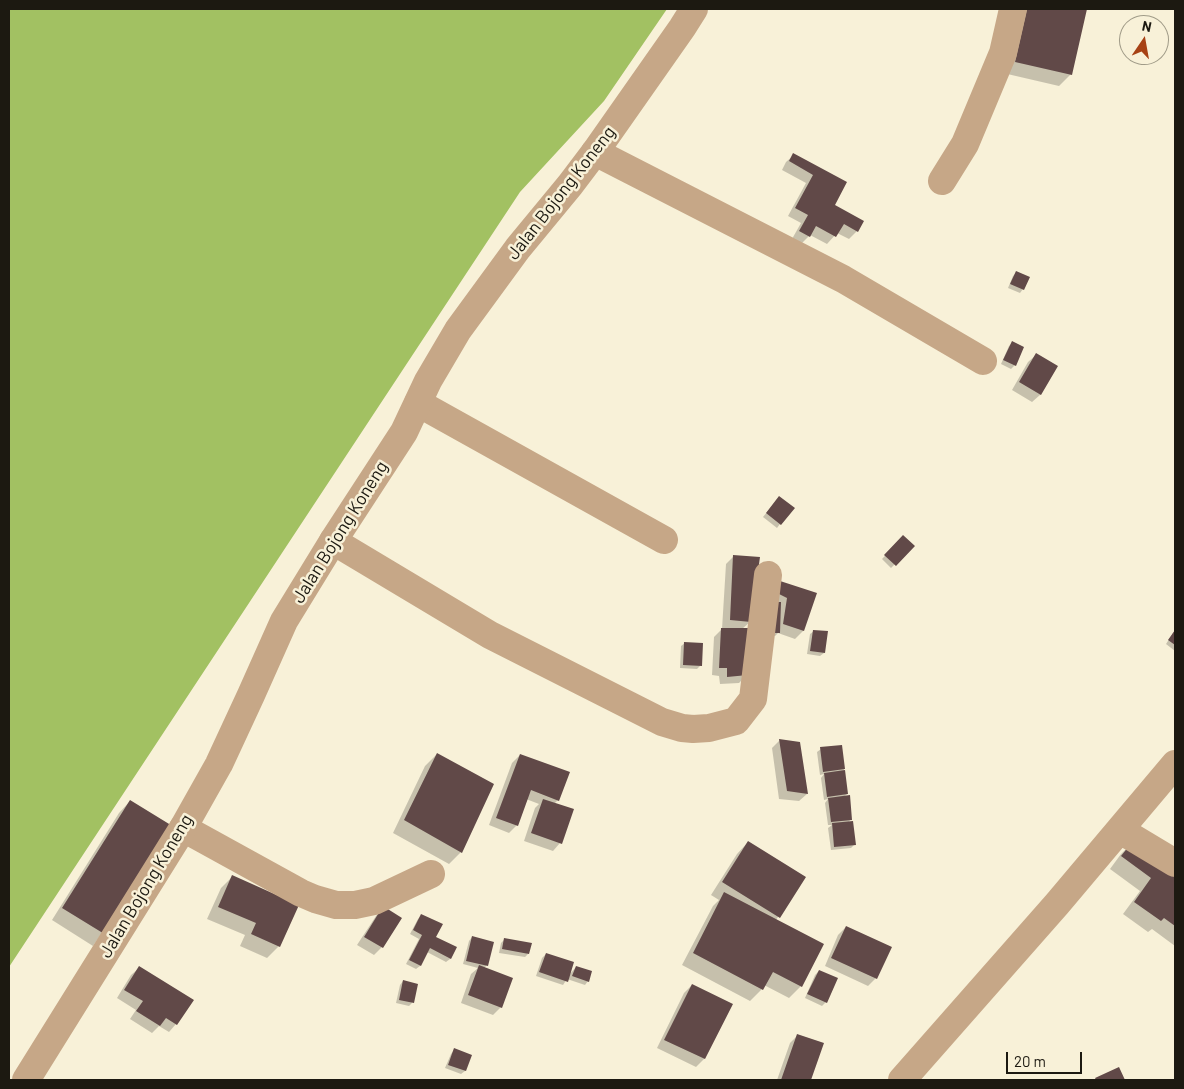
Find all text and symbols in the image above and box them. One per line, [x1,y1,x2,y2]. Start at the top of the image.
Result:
north arrow [1119,15,1169,65]
text: N [1141,17,1153,35]
street label: Jalan Bojong Koneng [502,122,620,264]
street label: Jalan Bojong Koneng [288,457,392,607]
street label: Jalan Bojong Koneng [95,810,197,962]
scale bar [1009,1042,1085,1074]
text: 20 m [1014,1052,1046,1070]

